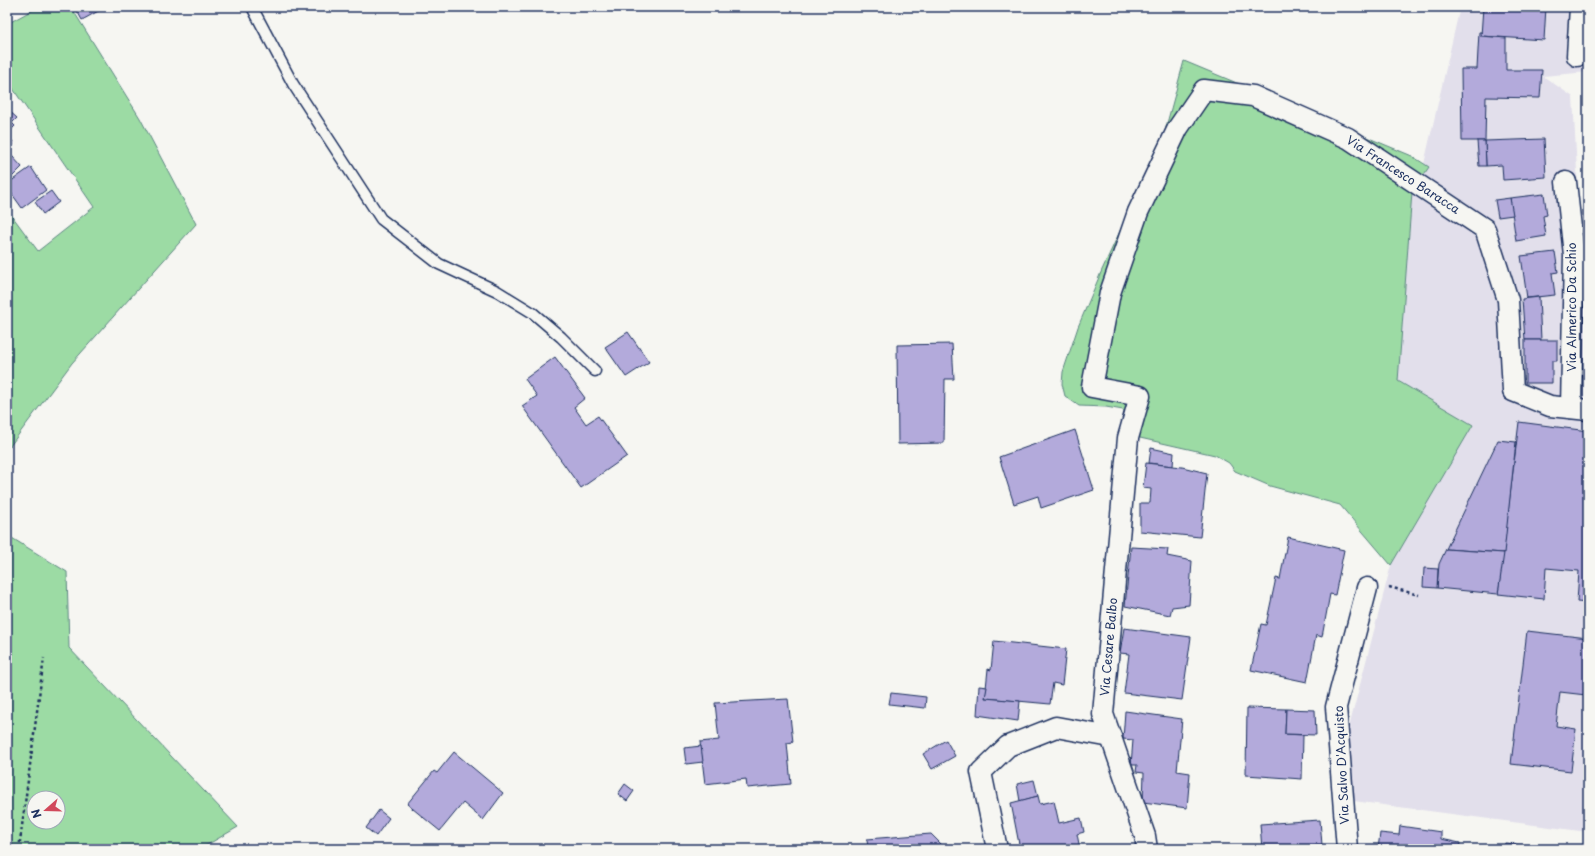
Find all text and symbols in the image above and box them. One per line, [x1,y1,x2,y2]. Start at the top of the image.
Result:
street label: Via Francesco Baracca [1343,131,1464,218]
street label: Via Almerico Da Schio [1562,242,1580,372]
street label: Via Cesare Balbo [1095,597,1121,697]
street label: Via Salvo D'Acquisto [1329,705,1353,825]
north arrow [26,790,66,830]
text: N [27,806,46,821]

